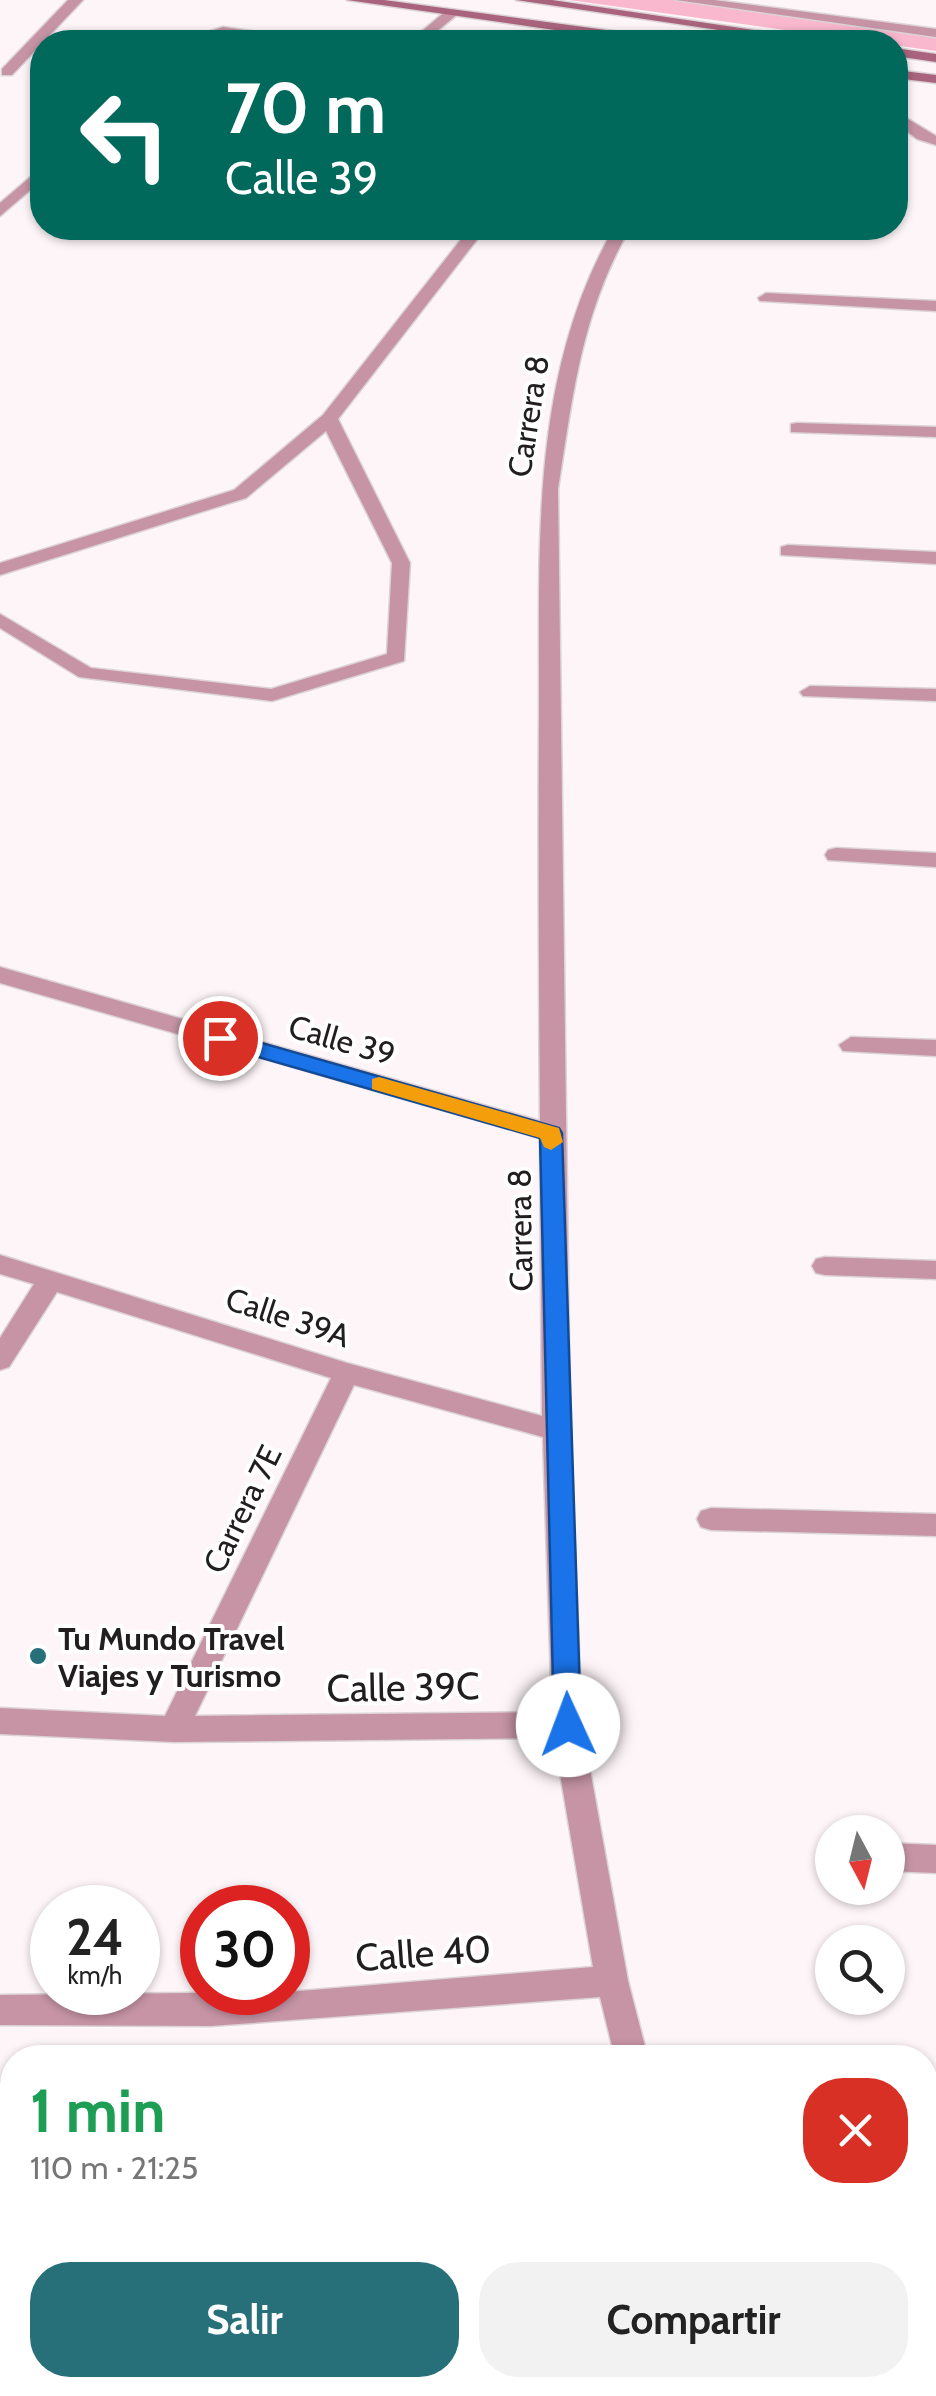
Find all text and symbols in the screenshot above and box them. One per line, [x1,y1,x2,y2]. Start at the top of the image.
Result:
text: 70 m [225,65,386,151]
icon: left [60,70,190,200]
text: Calle 39 [225,151,378,205]
street label: Carrera 8 [499,352,557,480]
pin [178,996,263,1081]
street label: Calle 39 [284,1006,400,1074]
icon: arrive [193,1011,248,1066]
street label: Carrera 8 [499,1168,541,1292]
street label: Calle 39A [221,1279,355,1355]
street label: Carrera 7E [194,1439,290,1579]
place label: Tu Mundo Travel Viajes y Turismo [58,1619,285,1695]
marker: Tu Mundo Travel Viajes y Turismo [27,1645,49,1667]
street label: Calle 39C [326,1662,480,1712]
position arrow [516,1673,620,1777]
north arrow [815,1815,905,1905]
map controls [815,1815,905,2015]
speed limit sign: 30 [180,1885,310,2015]
text: 24 [66,1907,124,1968]
street label: Calle 40 [354,1925,492,1981]
button: search [815,1925,905,2015]
text: km/h [68,1960,122,1990]
text: 1 min [30,2074,165,2147]
button: close [803,2078,908,2183]
text: 110 m · 21:25 [30,2148,198,2187]
button: Salir [30,2262,459,2377]
button: Compartir [479,2262,908,2377]

